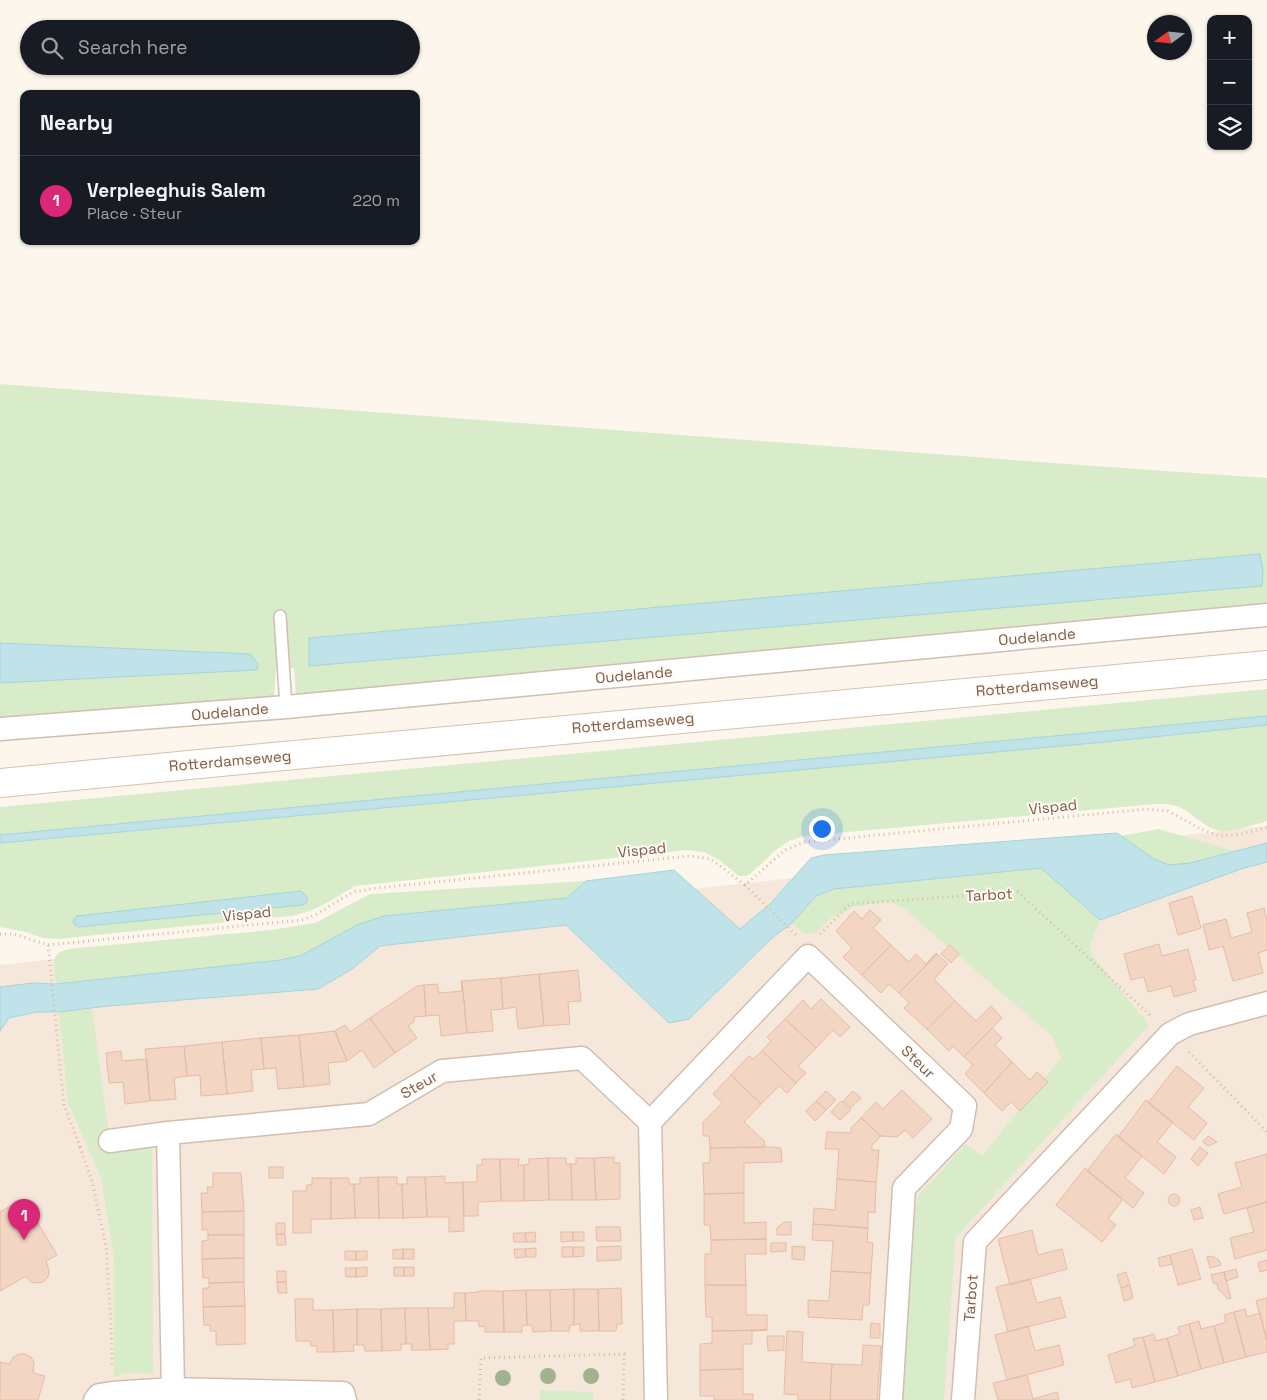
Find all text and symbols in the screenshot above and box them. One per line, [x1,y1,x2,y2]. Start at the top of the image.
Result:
north arrow [1147,15,1192,60]
map controls [1207,15,1252,150]
button: + [1207,15,1252,60]
search box [20,20,420,75]
icon: search [38,34,66,62]
text: Search here [78,35,188,60]
button: − [1207,60,1252,105]
button: layers [1207,105,1252,150]
text: Nearby [40,109,113,136]
text: Verpleeghuis Salem [87,178,266,203]
text: 1 [52,190,60,211]
text: 220 m [353,190,400,211]
text: Place · Steur [87,203,182,224]
street label: Oudelande [997,624,1077,649]
street label: Oudelande [594,662,674,687]
street label: Rotterdamseweg [975,671,1099,700]
street label: Oudelande [190,699,270,724]
street label: Rotterdamseweg [571,708,695,737]
street label: Rotterdamseweg [168,746,292,775]
street label: Vispad [1028,795,1078,818]
your location [809,816,835,842]
street label: Vispad [617,838,667,861]
street label: Tarbot [965,884,1013,905]
street label: Vispad [222,902,272,925]
street label: Steur [898,1041,939,1082]
street label: Steur [397,1066,441,1103]
pin: 1 [8,1199,40,1240]
street label: Tarbot [959,1274,982,1322]

